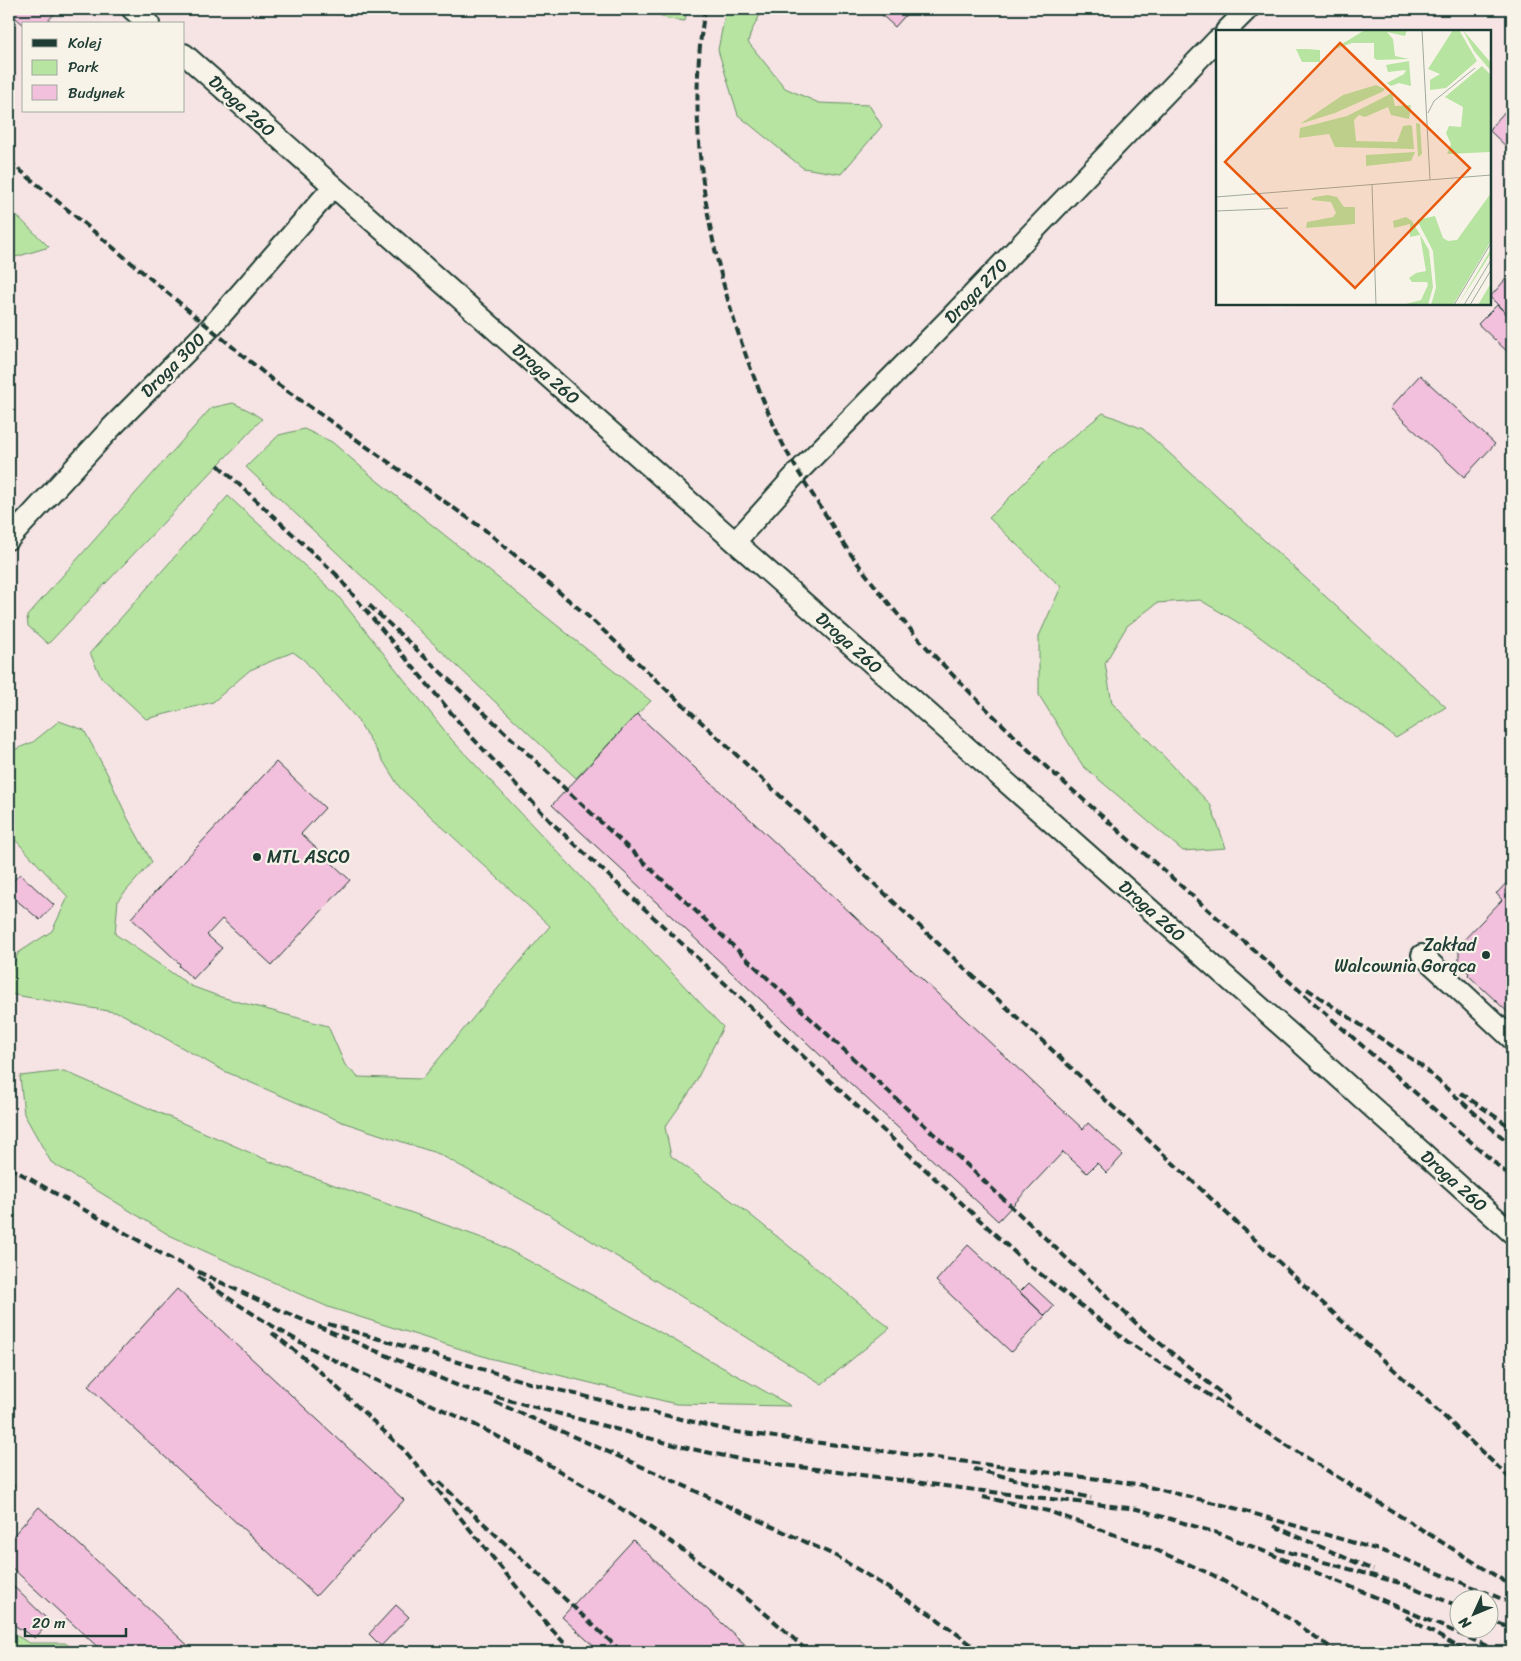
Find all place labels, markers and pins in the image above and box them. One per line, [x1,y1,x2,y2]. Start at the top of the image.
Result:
place label: MTL ASCO [267,841,350,873]
marker: MTL ASCO [251,851,263,863]
place label: Zakład Walcownia Gorąca [1334,929,1478,982]
marker: Zakład Walcownia Gorąca [1480,949,1492,961]

